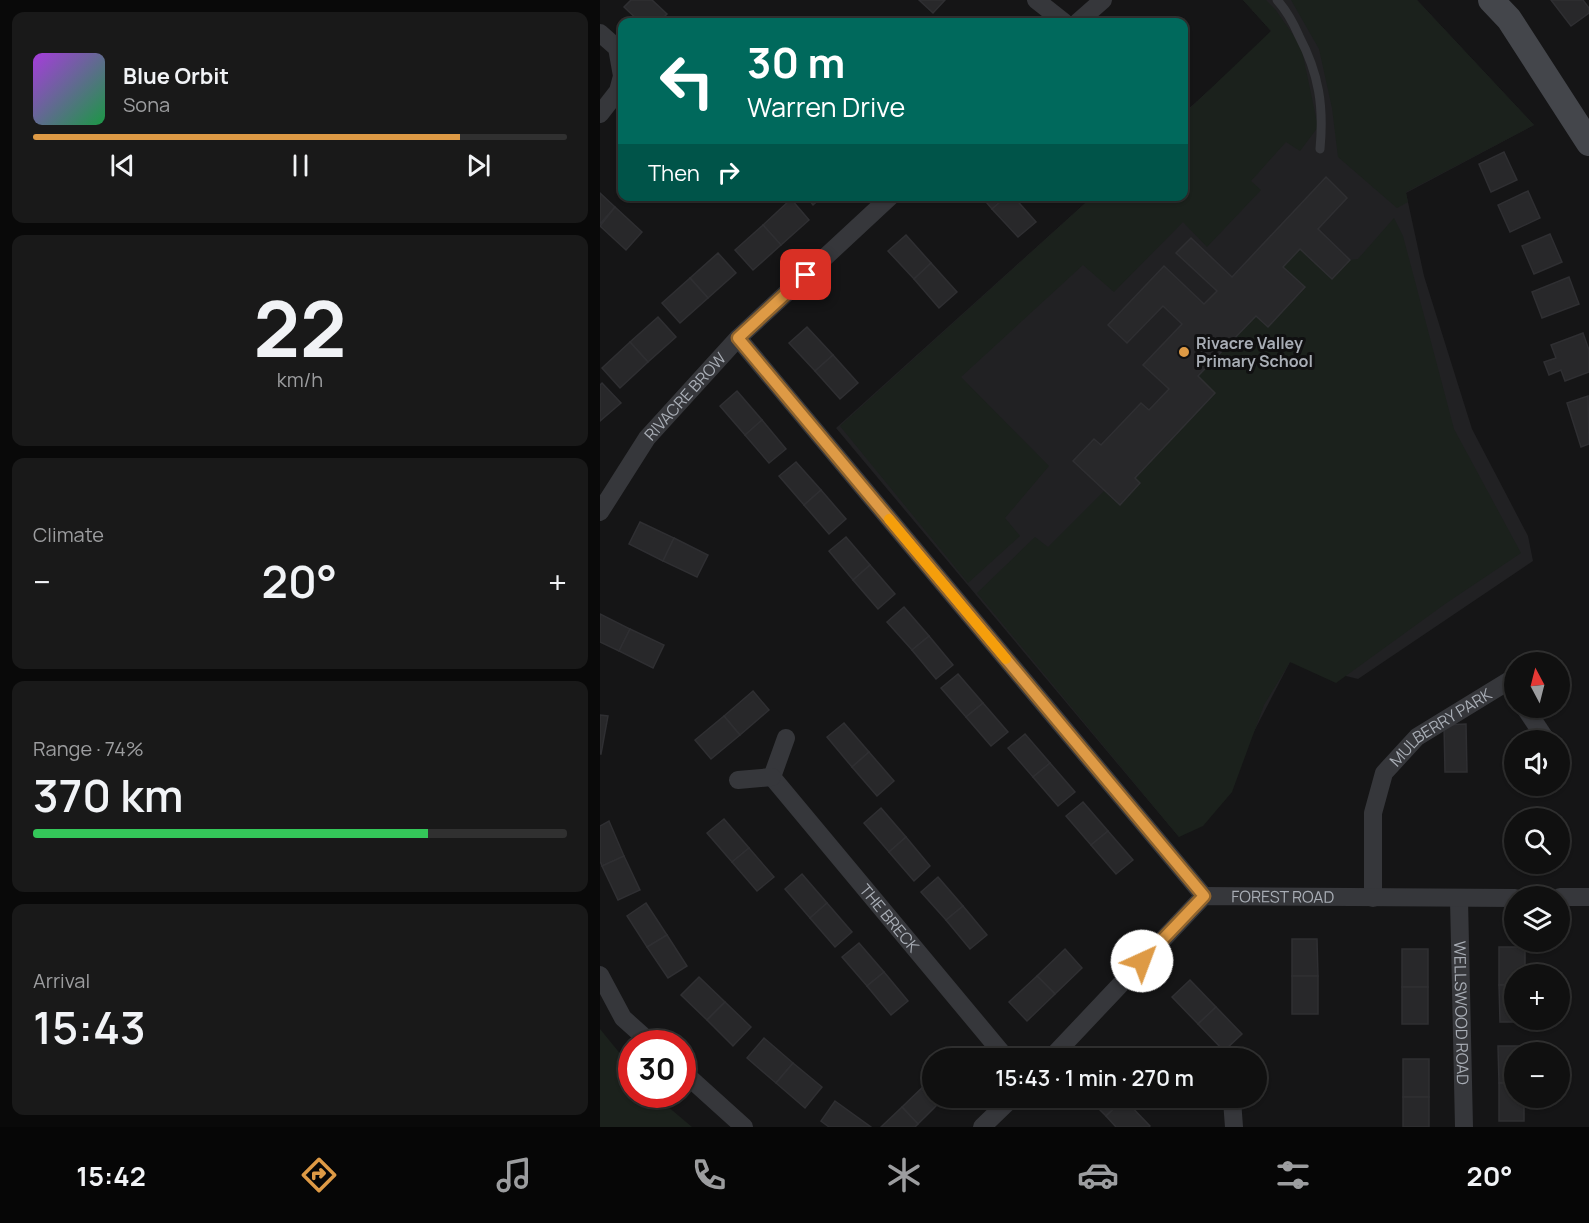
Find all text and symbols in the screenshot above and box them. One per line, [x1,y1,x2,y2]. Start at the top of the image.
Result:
text: 30 m [747,33,845,91]
icon: left [648,42,726,120]
text: Blue Orbit [123,61,229,91]
text: Warren Drive [747,88,905,125]
text: Sona [123,91,170,118]
icon: previous [106,149,139,182]
icon: pause [284,149,317,182]
icon: next [462,149,495,182]
icon: right [712,156,745,189]
text: Then [648,158,700,188]
pin [780,249,831,300]
icon: arrive [789,258,822,291]
text: 22 [254,274,346,380]
place label: Rivacre Valley Primary School [1196,332,1313,372]
marker: Rivacre Valley Primary School [1177,345,1191,359]
street label: RIVACRE BROW [639,347,731,445]
text: km/h [277,366,323,393]
text: Climate [33,521,104,548]
text: 20° [262,550,337,612]
text: − [33,559,51,604]
text: + [548,559,567,604]
north arrow [1504,652,1570,718]
map controls [1504,652,1570,1108]
street label: MULBERRY PARK [1384,683,1496,771]
button: sound [1504,730,1570,796]
text: Range · 74% [33,735,144,762]
text: 370 km [33,764,183,826]
button: search [1504,808,1570,874]
street label: THE BRECK [855,879,925,957]
street label: FOREST ROAD [1231,885,1334,908]
button: layers [1504,886,1570,952]
position arrow [1110,929,1174,993]
street label: WELLSWOOD ROAD [1449,941,1474,1085]
button: + [1504,964,1570,1030]
text: Arrival [33,967,90,994]
text: 15:43 [33,996,146,1058]
speed limit sign: 30 [618,1030,696,1108]
button: − [1504,1042,1570,1108]
text: 15:43 · 1 min · 270 m [995,1063,1194,1093]
icon: directions [298,1154,340,1196]
icon: music [493,1154,535,1196]
icon: phone [688,1154,730,1196]
icon: climate [883,1154,925,1196]
icon: car [1077,1154,1119,1196]
icon: filters [1272,1154,1314,1196]
text: 15:42 [76,1157,146,1194]
text: 20° [1467,1157,1513,1194]

